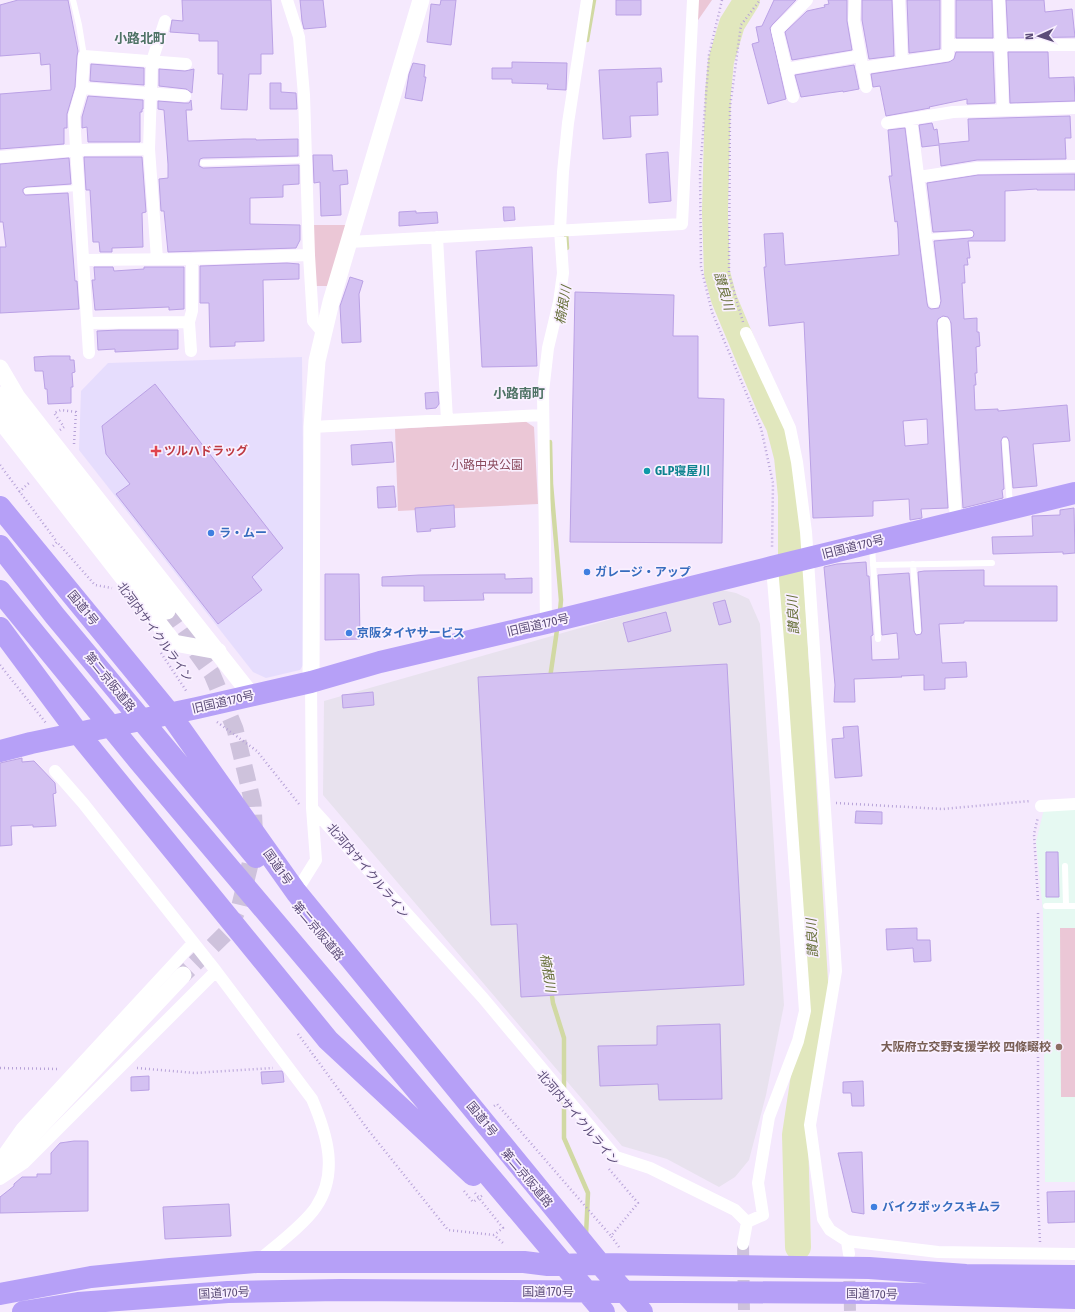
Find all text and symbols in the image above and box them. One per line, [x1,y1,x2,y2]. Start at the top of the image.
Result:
north arrow [1019,16,1059,56]
district label: 小路北町 [114,31,166,46]
text: N [1023,33,1036,40]
water label: 讃良川 [711,270,737,314]
water label: 楠根川 [552,283,574,326]
district label: 小路南町 [493,386,545,401]
place label: ツルハドラッグ [164,444,248,458]
marker: ツルハドラッグ [151,446,161,456]
park label: 小路中央公園 [451,458,523,472]
place label: GLP寝屋川 [655,464,710,478]
marker: GLP寝屋川 [642,466,652,476]
place label: ラ・ムー [219,526,267,540]
marker: ラ・ムー [206,528,216,538]
street label: 旧国道170号 [820,533,886,561]
place label: ガレージ・アップ [595,565,691,579]
marker: ガレージ・アップ [582,567,592,577]
street label: 北河内サイクルライン [114,580,196,684]
street label: 国道1号 [65,588,101,628]
water label: 讃良川 [784,593,802,635]
street label: 旧国道170号 [505,611,571,639]
place label: 京阪タイヤサービス [357,626,465,640]
marker: 京阪タイヤサービス [344,628,354,638]
street label: 第二京阪道路 [82,650,138,714]
street label: 旧国道170号 [190,688,256,716]
street label: 北河内サイクルライン [324,821,412,921]
street label: 国道1号 [261,846,295,888]
street label: 第二京阪道路 [289,899,347,963]
water label: 讃良川 [803,916,821,958]
water label: 楠根川 [538,953,559,995]
place label: 大阪府立交野支援学校 四條畷校 [881,1040,1051,1054]
marker: 大阪府立交野支援学校 四條畷校 [1054,1042,1064,1052]
street label: 北河内サイクルライン [534,1068,622,1168]
street label: 国道1号 [464,1099,500,1139]
street label: 第二京阪道路 [498,1146,556,1210]
place label: バイクボックスキムラ [882,1200,1001,1214]
marker: バイクボックスキムラ [869,1202,879,1212]
street label: 国道170号 [198,1285,250,1301]
street label: 国道170号 [522,1285,574,1299]
street label: 国道170号 [846,1287,898,1301]

